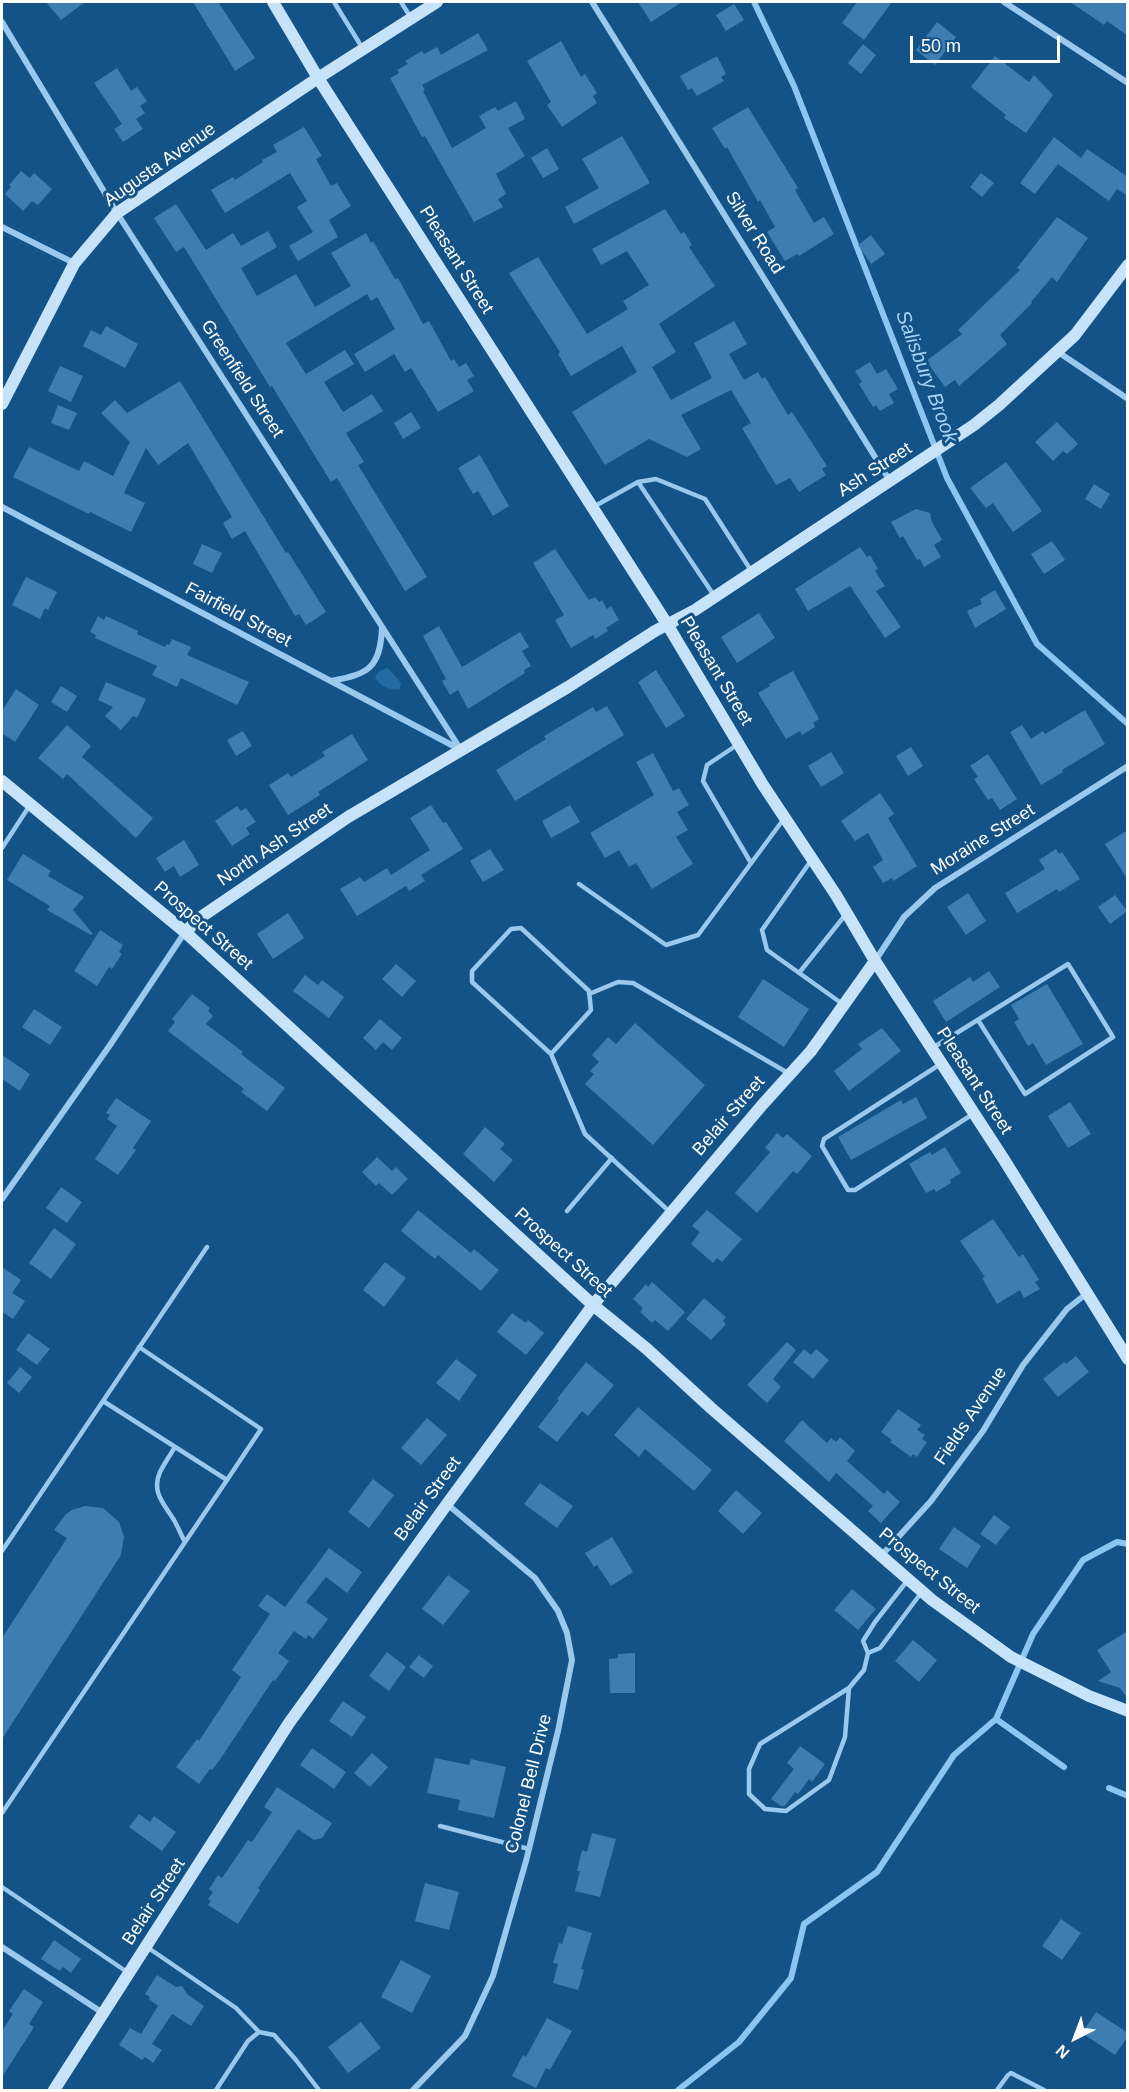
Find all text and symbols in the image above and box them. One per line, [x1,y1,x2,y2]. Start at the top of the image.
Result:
scale bar [913,24,1063,62]
text: 50 m [921,36,961,56]
street label: Augusta Avenue [100,118,220,212]
street label: Silver Road [720,188,788,278]
street label: Pleasant Street [414,202,498,318]
water label: Salisbury Brook [890,307,962,447]
street label: Greenfield Street [196,316,288,442]
street label: Ash Street [834,438,916,502]
street label: Fairfield Street [181,578,295,652]
street label: Pleasant Street [675,613,757,729]
street label: North Ash Street [214,799,336,891]
street label: Moraine Street [927,800,1039,880]
street label: Prospect Street [149,877,257,975]
street label: Pleasant Street [931,1024,1017,1138]
street label: Belair Street [688,1072,770,1160]
street label: Prospect Street [510,1203,616,1303]
street label: Fields Avenue [930,1363,1012,1469]
street label: Belair Street [390,1453,466,1545]
street label: Prospect Street [874,1524,984,1618]
street label: Colonel Bell Drive [501,1712,557,1856]
street label: Belair Street [118,1855,190,1949]
north arrow [1045,2008,1105,2068]
text: N [1053,2042,1073,2062]

